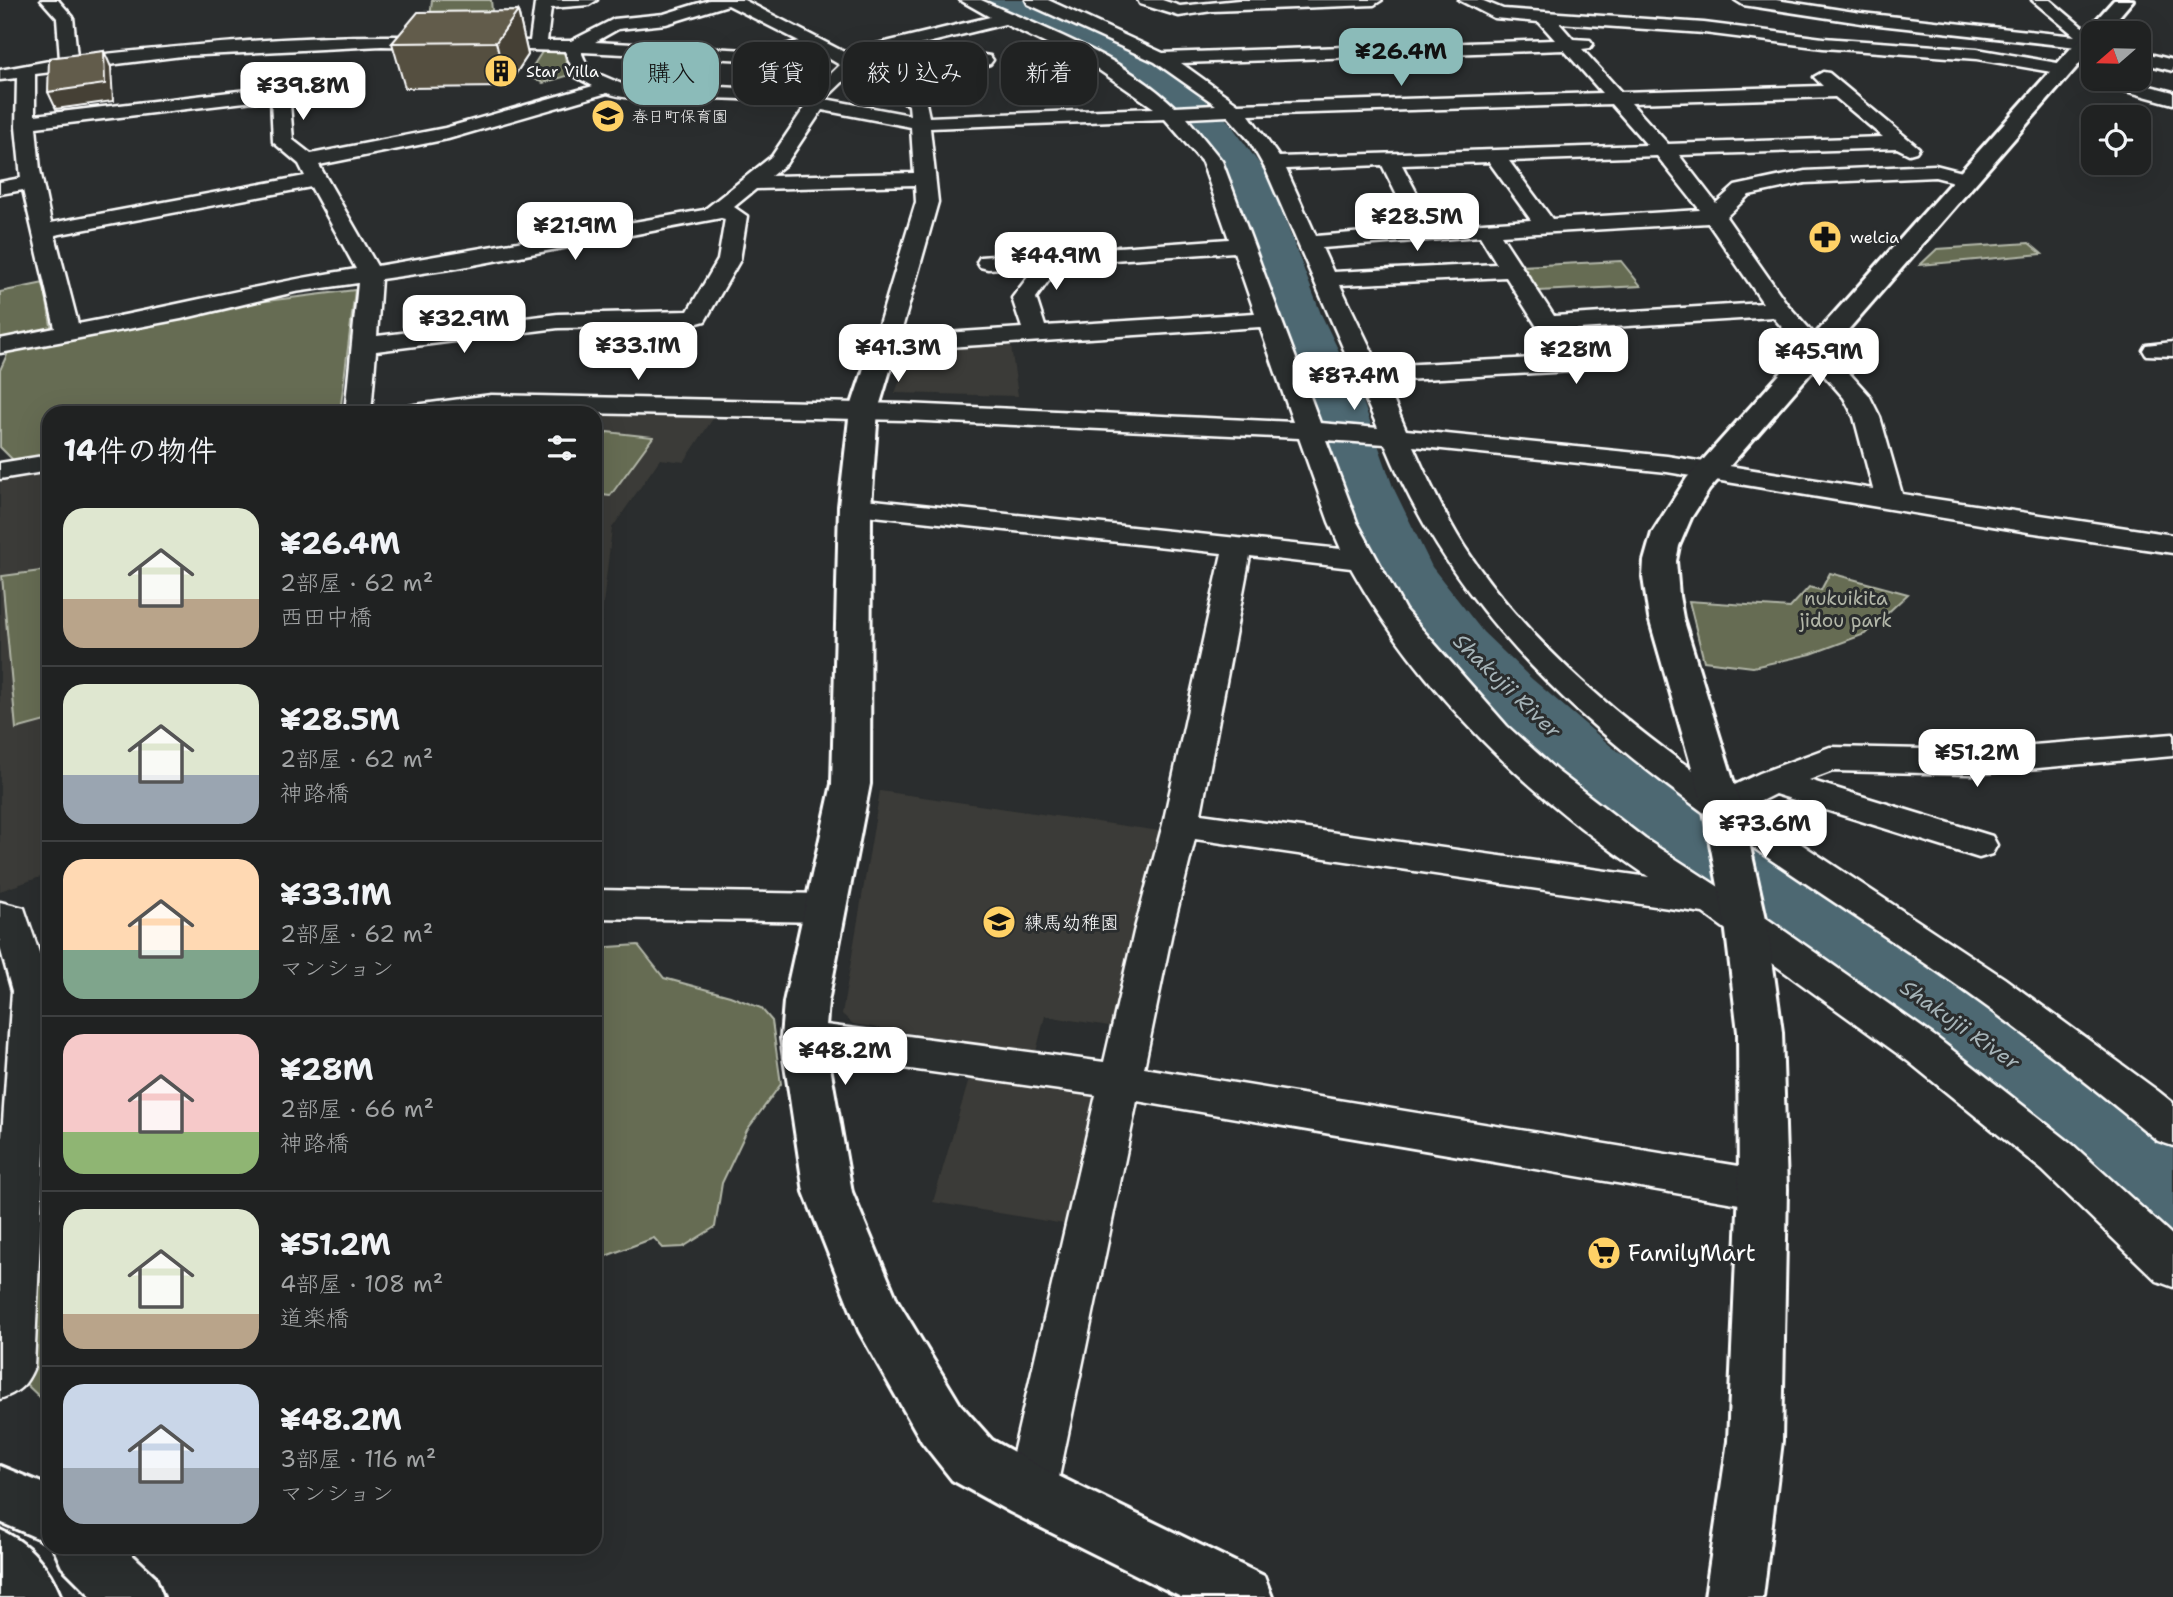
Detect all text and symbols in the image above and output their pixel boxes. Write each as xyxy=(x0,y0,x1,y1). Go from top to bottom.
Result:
north arrow xyxy=(2081,21,2151,91)
map controls xyxy=(2081,21,2151,175)
pin: ¥26.4M xyxy=(1344,28,1458,88)
text: ¥26.4M xyxy=(1355,36,1447,66)
chip: 購入 xyxy=(623,42,719,105)
chip: 賃貸 xyxy=(733,42,829,105)
chip: 絞り込み xyxy=(843,42,987,105)
chip: 新着 xyxy=(1001,42,1097,105)
building icon: Star Villa xyxy=(482,52,520,90)
place label: Star Villa xyxy=(526,61,599,82)
pin: ¥39.8M xyxy=(246,62,360,122)
text: ¥39.8M xyxy=(256,70,350,100)
school or university icon: 春日町保育園 xyxy=(589,97,627,135)
button: locate xyxy=(2081,105,2151,175)
place label: 春日町保育園 xyxy=(632,106,728,127)
pin: ¥28.5M xyxy=(1360,194,1474,253)
text: ¥28.5M xyxy=(1371,201,1463,231)
pin: ¥21.9M xyxy=(518,202,632,262)
text: ¥21.9M xyxy=(533,210,617,240)
pharmacy icon: welcia xyxy=(1806,218,1844,256)
place label: welcia xyxy=(1850,227,1899,248)
pin: ¥44.9M xyxy=(999,232,1113,292)
text: ¥44.9M xyxy=(1011,240,1101,270)
pin: ¥32.9M xyxy=(407,296,521,355)
text: ¥32.9M xyxy=(419,303,509,333)
pin: ¥33.1M xyxy=(581,322,695,382)
pin: ¥41.3M xyxy=(841,324,955,384)
pin: ¥28M xyxy=(1535,326,1617,386)
pin: ¥45.9M xyxy=(1762,328,1876,388)
text: ¥33.1M xyxy=(595,330,681,360)
text: ¥41.3M xyxy=(855,332,941,362)
text: ¥28M xyxy=(1540,334,1612,364)
text: ¥45.9M xyxy=(1775,336,1863,366)
pin: ¥87.4M xyxy=(1297,352,1411,412)
text: ¥87.4M xyxy=(1309,360,1399,390)
icon: filters xyxy=(543,429,581,467)
text: 14件の物件 xyxy=(63,430,217,471)
text: ¥26.4M xyxy=(280,523,400,564)
icon: home xyxy=(119,536,203,620)
text: 2部屋 · 62 m² xyxy=(280,568,433,598)
park label: nukuikita jidou park xyxy=(1799,586,1892,633)
text: 西田中橋 xyxy=(280,602,372,632)
water label: Shakujii River xyxy=(1447,627,1568,745)
text: ¥28.5M xyxy=(280,699,400,740)
icon: home xyxy=(119,712,203,796)
pin: ¥51.2M xyxy=(1920,730,2034,789)
text: ¥51.2M xyxy=(1935,737,2019,767)
text: 2部屋 · 62 m² xyxy=(280,744,433,774)
text: 神路橋 xyxy=(280,778,349,808)
pin: ¥73.6M xyxy=(1708,800,1822,860)
text: ¥73.6M xyxy=(1719,808,1811,838)
text: ¥33.1M xyxy=(280,874,392,915)
icon: home xyxy=(119,887,203,971)
school or university icon: 練馬幼稚園 xyxy=(980,903,1018,941)
place label: 練馬幼稚園 xyxy=(1024,910,1119,935)
text: 2部屋 · 62 m² xyxy=(280,919,433,949)
text: マンション xyxy=(280,953,394,983)
water label: Shakujii River xyxy=(1895,974,2026,1077)
pin: ¥48.2M xyxy=(788,1028,902,1087)
text: ¥48.2M xyxy=(798,1035,892,1065)
text: ¥28M xyxy=(280,1049,374,1090)
icon: home xyxy=(119,1062,203,1146)
text: 2部屋 · 66 m² xyxy=(280,1094,434,1124)
text: 神路橋 xyxy=(280,1128,349,1158)
text: ¥51.2M xyxy=(280,1224,391,1265)
supermarket icon: FamilyMart xyxy=(1585,1234,1623,1272)
icon: home xyxy=(119,1237,203,1321)
place label: FamilyMart xyxy=(1628,1238,1756,1268)
text: 4部屋 · 108 m² xyxy=(280,1269,443,1299)
text: 道楽橋 xyxy=(280,1303,349,1333)
text: ¥48.2M xyxy=(280,1399,402,1440)
icon: home xyxy=(119,1412,203,1496)
text: 3部屋 · 116 m² xyxy=(280,1444,436,1474)
text: マンション xyxy=(280,1478,394,1508)

